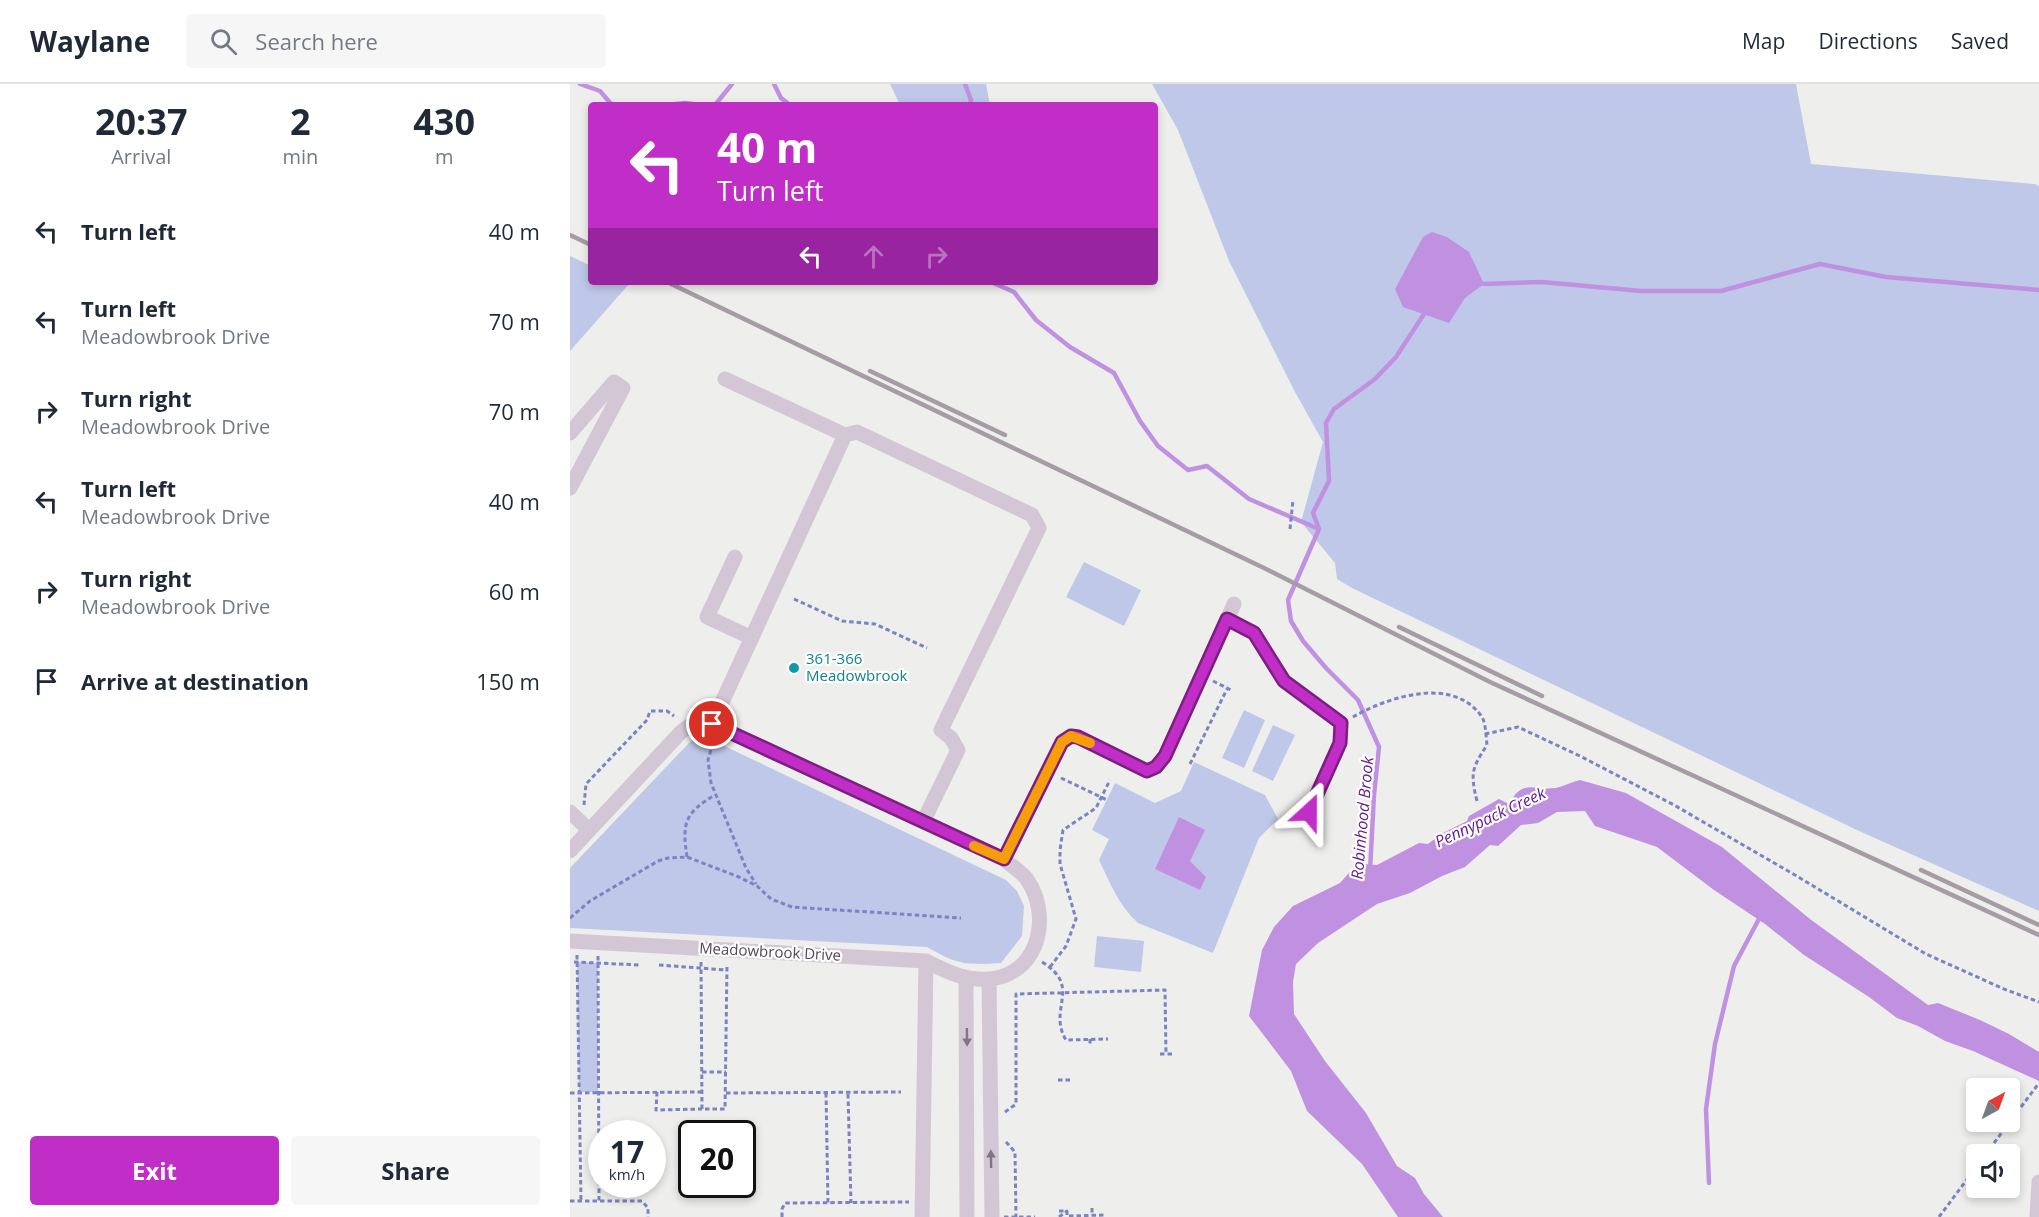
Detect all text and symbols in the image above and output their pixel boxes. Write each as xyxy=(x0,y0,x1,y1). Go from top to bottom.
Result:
search box xyxy=(186,14,606,68)
text: Waylane xyxy=(30,22,150,60)
icon: search xyxy=(207,25,240,58)
text: Search here xyxy=(255,26,378,56)
text: Map xyxy=(1742,27,1785,55)
text: Directions xyxy=(1818,27,1918,55)
text: Saved xyxy=(1951,27,2009,55)
text: 20:37 xyxy=(95,97,188,146)
text: 2 xyxy=(290,97,311,146)
text: 430 xyxy=(413,97,475,146)
text: 40 m xyxy=(717,118,817,175)
icon: left xyxy=(618,126,696,204)
text: Arrival xyxy=(111,143,171,170)
text: min xyxy=(282,143,318,170)
text: m xyxy=(435,143,453,170)
text: Turn left xyxy=(717,172,824,209)
icon: left xyxy=(30,215,63,248)
text: Turn left xyxy=(81,216,176,246)
text: 40 m xyxy=(489,216,540,246)
icon: left xyxy=(794,240,827,273)
icon: ahead xyxy=(857,240,890,273)
icon: right xyxy=(920,240,953,273)
text: Turn left xyxy=(81,293,176,323)
icon: left xyxy=(30,305,63,338)
text: 70 m xyxy=(489,306,540,336)
text: Meadowbrook Drive xyxy=(81,323,270,350)
text: Turn right xyxy=(81,383,192,413)
icon: right xyxy=(30,395,63,428)
text: 70 m xyxy=(489,396,540,426)
text: Meadowbrook Drive xyxy=(81,413,270,440)
text: Turn left xyxy=(81,473,176,503)
icon: left xyxy=(30,485,63,518)
text: 40 m xyxy=(489,486,540,516)
text: Meadowbrook Drive xyxy=(81,503,270,530)
text: Turn right xyxy=(81,563,192,593)
icon: right xyxy=(30,575,63,608)
text: 60 m xyxy=(489,576,540,606)
text: Meadowbrook Drive xyxy=(81,593,270,620)
place label: 361-366 Meadowbrook xyxy=(806,648,907,685)
marker: 361-366 Meadowbrook xyxy=(787,661,801,675)
icon: arrive xyxy=(30,665,63,698)
text: Arrive at destination xyxy=(81,666,309,696)
text: 150 m xyxy=(476,666,540,696)
pin xyxy=(686,698,737,749)
icon: arrive xyxy=(695,707,728,740)
water label: Robinhood Brook xyxy=(1346,755,1378,880)
position arrow xyxy=(1277,780,1341,844)
water label: Pennypack Creek xyxy=(1431,781,1550,852)
street label: Meadowbrook Drive xyxy=(699,937,841,965)
one-way arrow xyxy=(962,1027,972,1046)
north arrow xyxy=(1966,1078,2020,1132)
map controls xyxy=(1966,1078,2020,1198)
speed limit sign: 20 xyxy=(678,1120,756,1198)
text: 17 xyxy=(610,1131,644,1172)
button: Exit xyxy=(30,1136,279,1205)
button: Share xyxy=(291,1136,540,1205)
button: sound xyxy=(1966,1144,2020,1198)
one-way arrow xyxy=(986,1149,996,1168)
text: km/h xyxy=(609,1164,645,1184)

